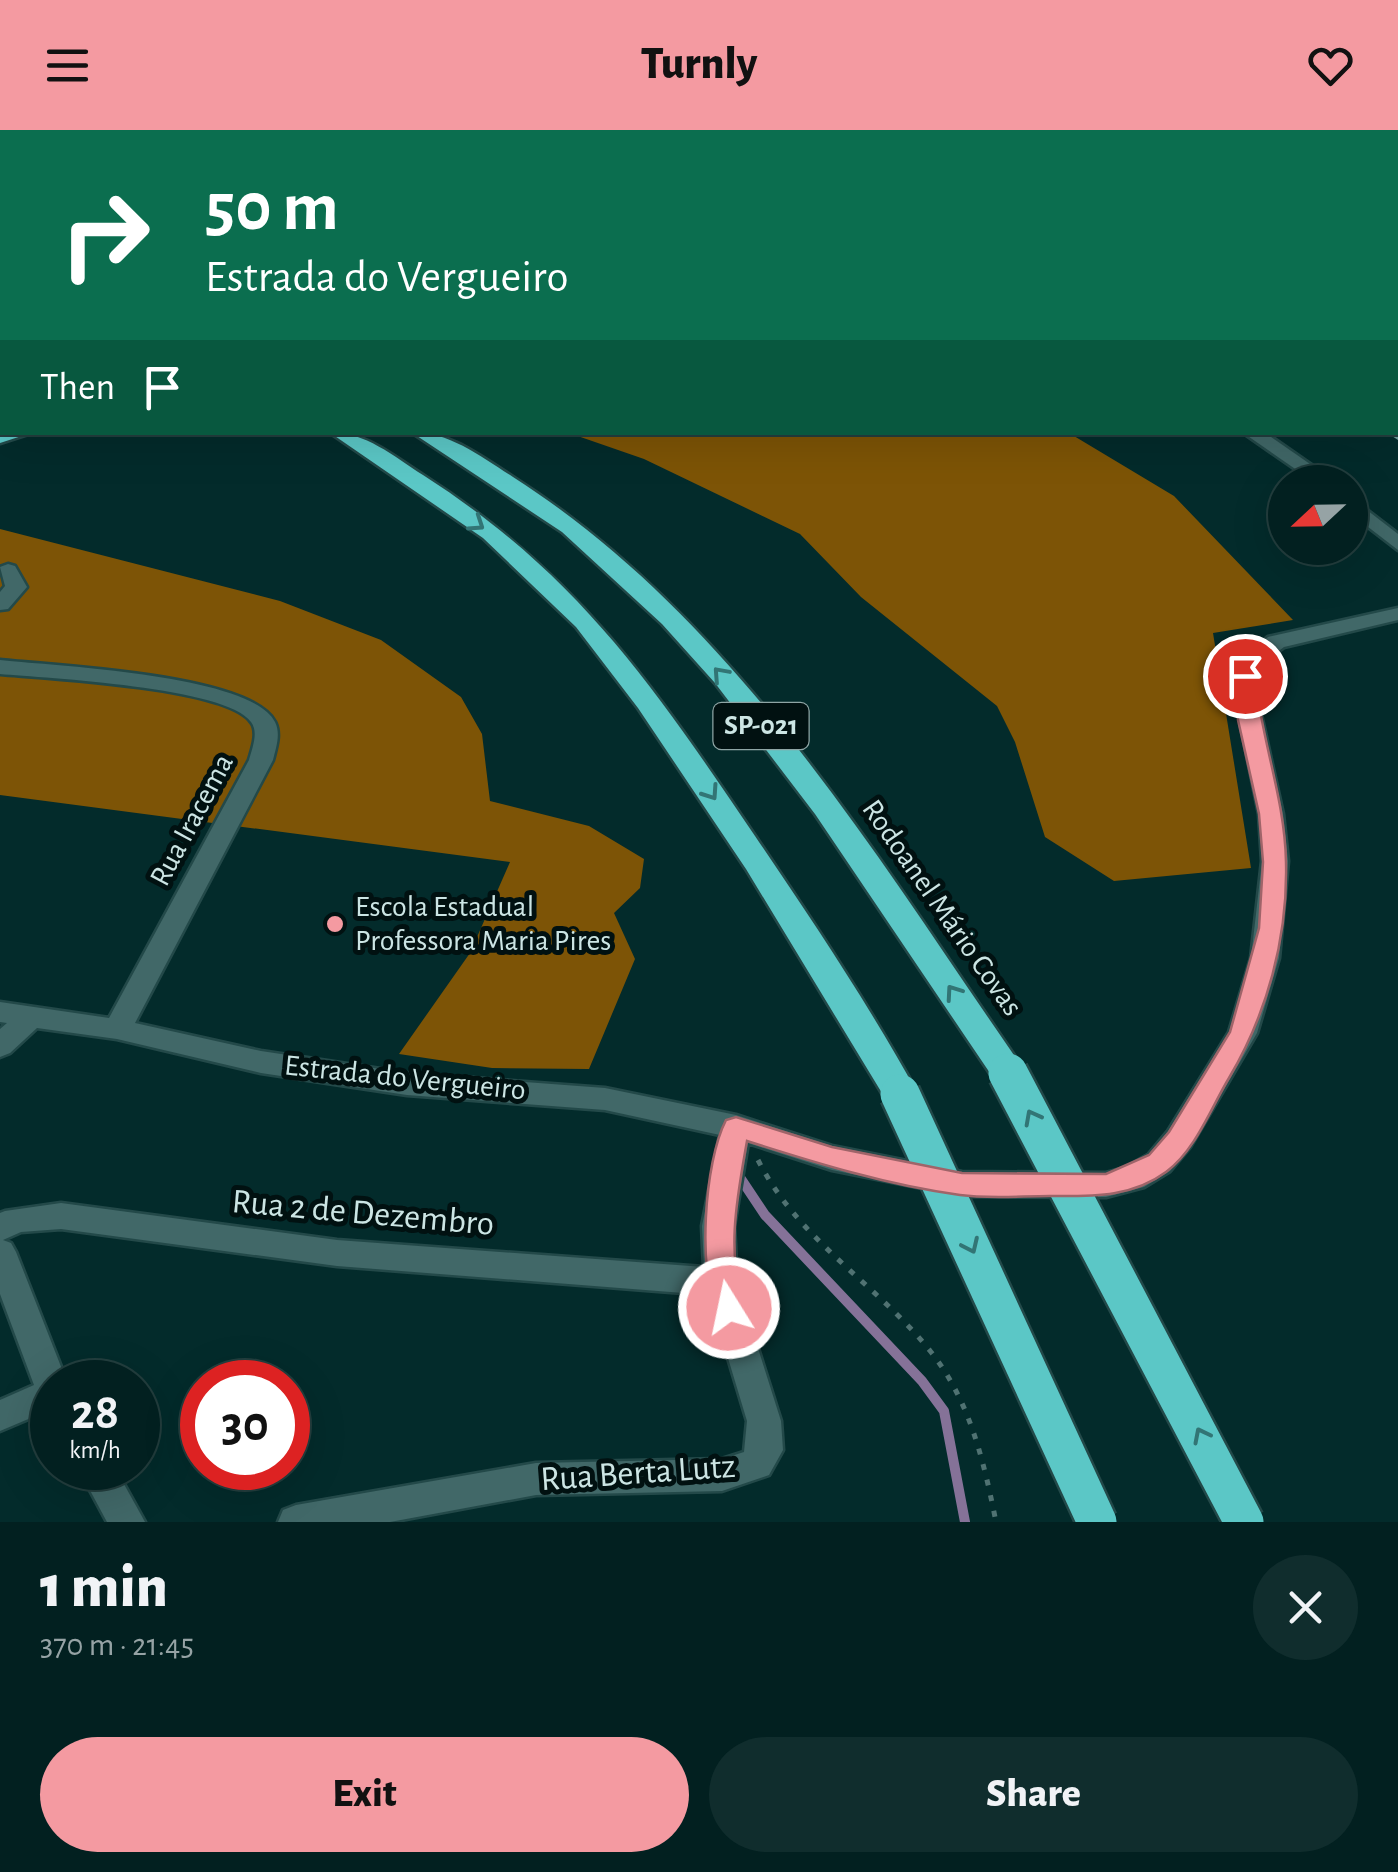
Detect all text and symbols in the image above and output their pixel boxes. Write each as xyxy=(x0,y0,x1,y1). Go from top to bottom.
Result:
icon: menu xyxy=(40,38,95,93)
icon: heart xyxy=(1303,38,1358,93)
text: Turnly xyxy=(641,42,757,87)
icon: right xyxy=(40,170,170,300)
text: 50 m xyxy=(205,173,339,243)
text: Estrada do Vergueiro xyxy=(205,255,569,300)
icon: arrive xyxy=(135,360,190,415)
text: Then xyxy=(40,369,115,407)
north arrow xyxy=(1268,465,1368,565)
map controls xyxy=(1268,465,1368,565)
one-way arrow xyxy=(465,512,484,530)
pin xyxy=(1203,634,1288,719)
icon: arrive xyxy=(1218,649,1273,704)
one-way arrow xyxy=(713,667,731,686)
road number: SP-021 xyxy=(714,703,808,749)
street label: Rua Iracema xyxy=(145,749,239,891)
one-way arrow xyxy=(699,782,717,801)
street label: Rodoanel Mário Covas xyxy=(856,795,1028,1021)
place label: Escola Estadual Professora Maria Pires xyxy=(355,892,611,956)
marker: Escola Estadual Professora Maria Pires xyxy=(324,913,346,935)
one-way arrow xyxy=(947,985,965,1004)
street label: Estrada do Vergueiro xyxy=(283,1050,527,1106)
one-way arrow xyxy=(1025,1109,1044,1127)
street label: Rua 2 de Dezembro xyxy=(230,1184,496,1242)
one-way arrow xyxy=(958,1236,978,1254)
position arrow xyxy=(677,1256,781,1360)
speed limit sign: 30 xyxy=(180,1360,310,1490)
text: 28 xyxy=(71,1388,119,1438)
one-way arrow xyxy=(1193,1427,1213,1445)
text: km/h xyxy=(69,1438,121,1463)
street label: Rua Berta Lutz xyxy=(539,1449,737,1497)
button: close xyxy=(1253,1555,1358,1660)
text: 1 min xyxy=(40,1558,168,1618)
text: 370 m · 21:45 xyxy=(40,1629,194,1661)
button: Exit xyxy=(40,1737,689,1852)
button: Share xyxy=(709,1737,1358,1852)

